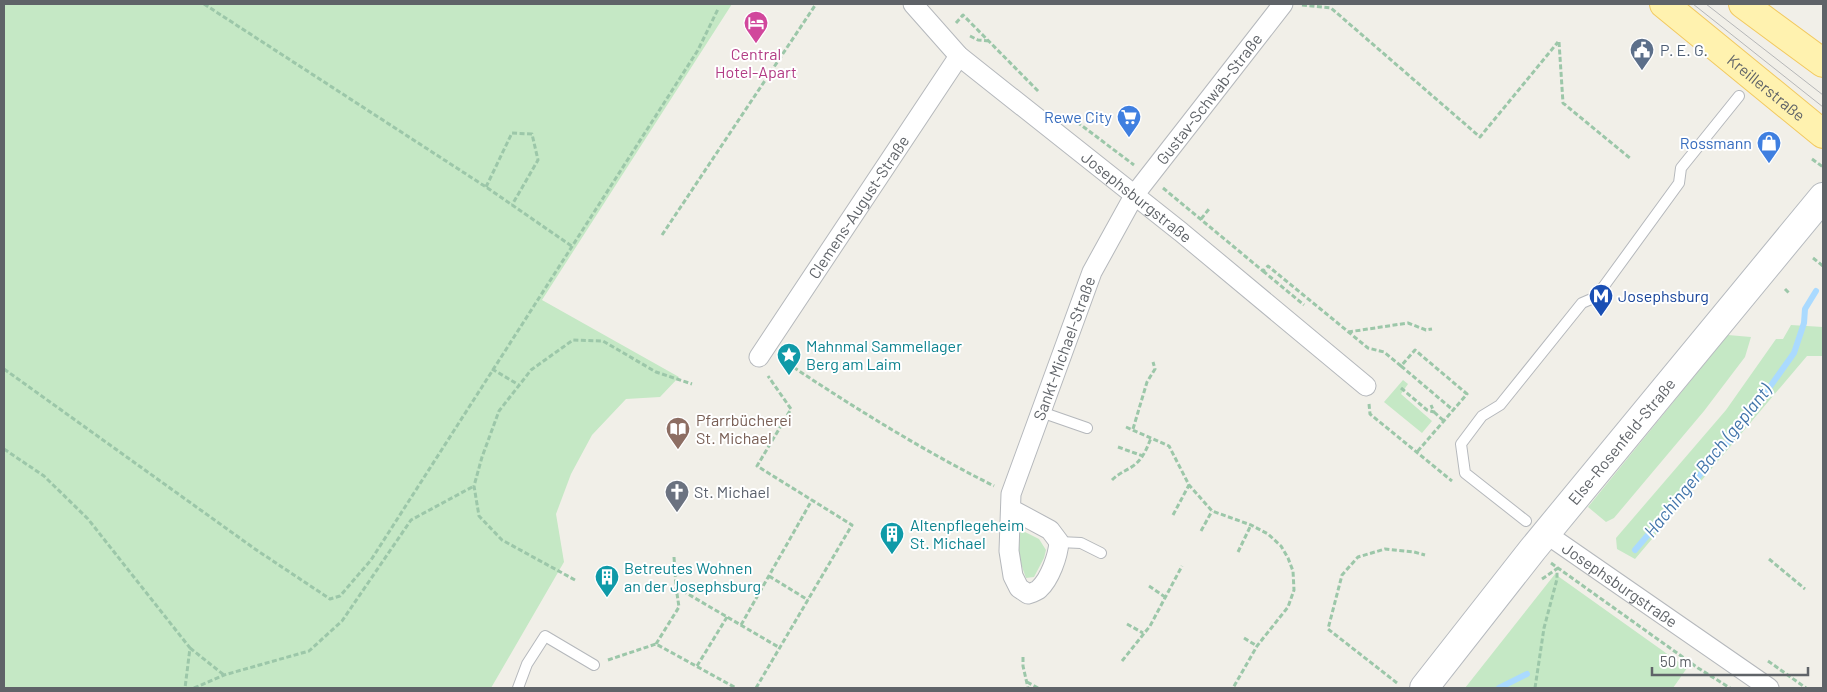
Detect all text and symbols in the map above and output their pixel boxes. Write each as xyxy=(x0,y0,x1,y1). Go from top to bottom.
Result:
hotel icon: Central Hotel-Apart xyxy=(743,10,769,44)
street label: Gustav-Schwab-Straße xyxy=(1152,29,1266,168)
public building icon: P. E. G. xyxy=(1629,37,1655,71)
place label: P. E. G. xyxy=(1660,40,1708,59)
place label: Central Hotel-Apart xyxy=(715,44,797,81)
street label: Kreillerstraße xyxy=(1724,50,1809,125)
supermarket icon: Rewe City xyxy=(1116,104,1142,138)
place label: Rewe City xyxy=(1044,107,1113,126)
shop icon: Rossmann xyxy=(1756,130,1782,164)
street label: Clemens-August-Straße xyxy=(804,132,913,282)
place label: Rossmann xyxy=(1680,133,1752,152)
street label: Josephsburgstraße xyxy=(1078,147,1196,246)
street label: Sankt-Michael-Straße xyxy=(1029,274,1099,423)
metro station icon: Josephsburg xyxy=(1588,283,1614,317)
place label: Josephsburg xyxy=(1618,286,1709,305)
place label: Mahnmal Sammellager Berg am Laim xyxy=(806,336,962,373)
place icon: Mahnmal Sammellager Berg am Laim xyxy=(776,342,802,376)
street label: Else-Rosenfeld-Straße xyxy=(1564,374,1679,508)
water label: Hachinger Bach (geplant) xyxy=(1639,378,1777,541)
place label: Pfarrbücherei St. Michael xyxy=(696,410,792,447)
library icon: Pfarrbücherei St. Michael xyxy=(665,416,691,450)
church icon: St. Michael xyxy=(664,479,690,513)
place label: St. Michael xyxy=(694,482,770,501)
place label: Altenpflegeheim St. Michael xyxy=(910,515,1024,552)
building icon: Altenpflegeheim St. Michael xyxy=(879,521,905,555)
street label: Josephsburgstraße xyxy=(1559,538,1681,631)
place label: Betreutes Wohnen an der Josephsburg xyxy=(624,558,761,595)
building icon: Betreutes Wohnen an der Josephsburg xyxy=(594,564,620,598)
scale bar xyxy=(1652,644,1808,676)
text: 50 m xyxy=(1660,652,1692,670)

